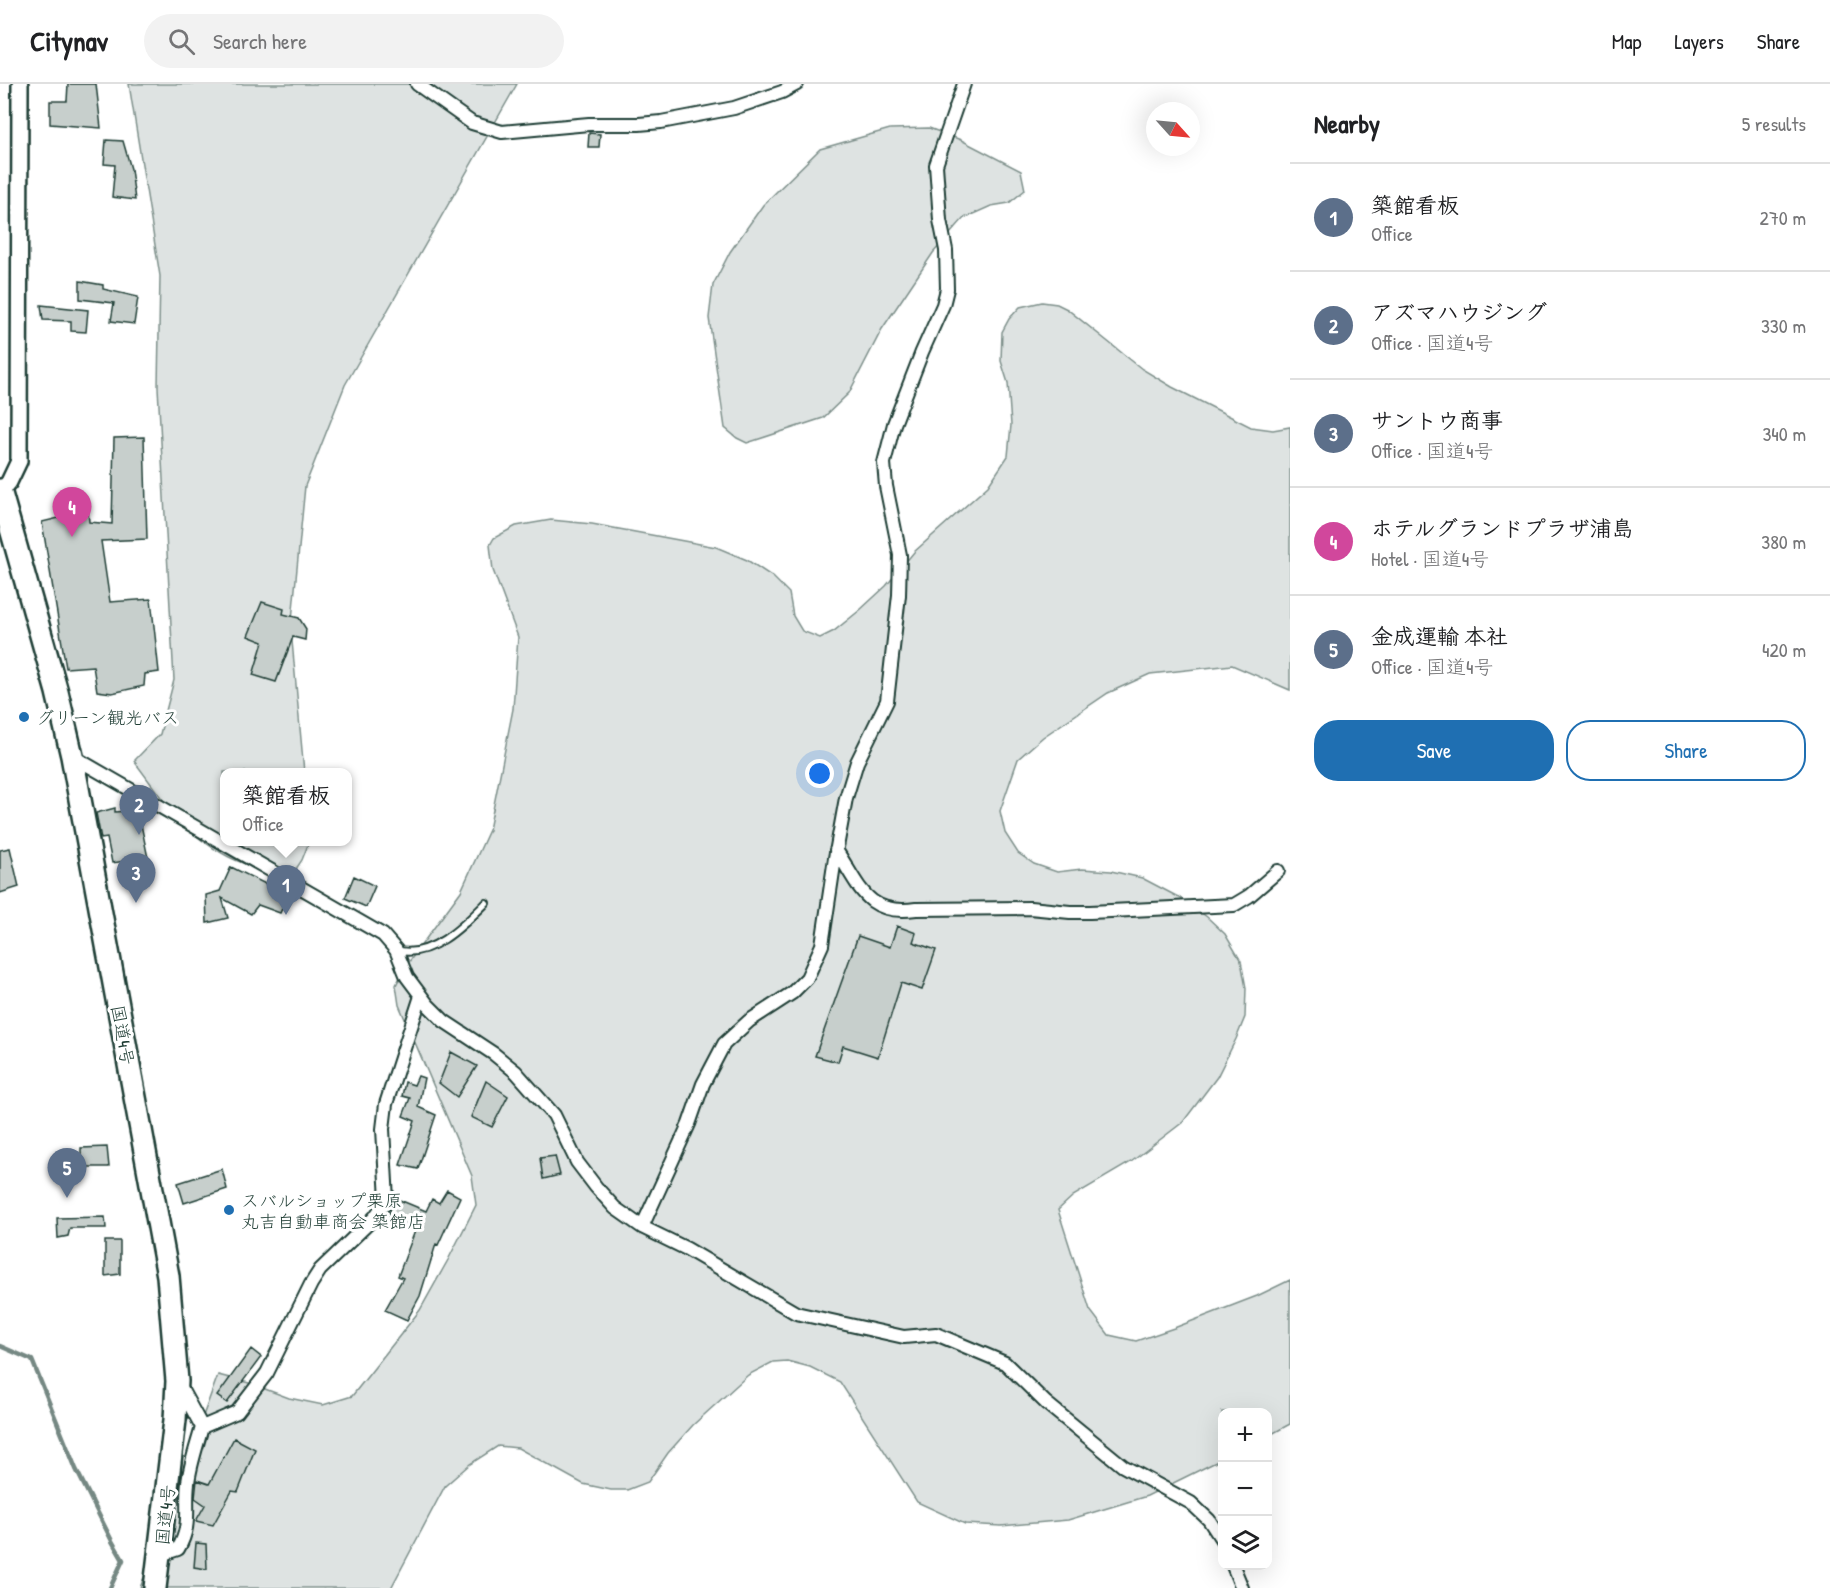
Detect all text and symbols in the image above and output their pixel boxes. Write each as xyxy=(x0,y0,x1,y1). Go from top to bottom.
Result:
search box xyxy=(144,14,564,68)
text: Citynav xyxy=(30,22,108,60)
icon: search xyxy=(165,25,198,58)
text: Search here xyxy=(213,26,307,56)
text: Map xyxy=(1612,27,1641,56)
text: Layers xyxy=(1674,27,1724,56)
text: Share xyxy=(1757,27,1800,56)
north arrow xyxy=(1146,102,1200,156)
text: Nearby xyxy=(1314,106,1380,141)
text: 5 results xyxy=(1742,110,1806,137)
text: 築館看板 xyxy=(1371,190,1459,220)
text: 1 xyxy=(1330,204,1337,231)
text: 270 m xyxy=(1760,204,1806,231)
text: Office xyxy=(1371,220,1413,247)
text: アズマハウジング xyxy=(1371,297,1547,327)
text: 2 xyxy=(1329,312,1338,339)
text: 330 m xyxy=(1761,312,1806,339)
text: Office · 国道4号 xyxy=(1371,329,1494,356)
text: サントウ商事 xyxy=(1371,405,1503,435)
text: 3 xyxy=(1329,420,1338,447)
text: 340 m xyxy=(1762,420,1806,447)
text: Office · 国道4号 xyxy=(1371,437,1494,464)
pin: 4 xyxy=(52,488,92,537)
text: ホテルグランドプラザ浦島 xyxy=(1371,513,1634,543)
text: 4 xyxy=(1330,528,1337,555)
text: 380 m xyxy=(1761,528,1806,555)
text: Hotel · 国道4号 xyxy=(1371,545,1489,572)
text: 金成運輸 本社 xyxy=(1371,621,1508,651)
text: 5 xyxy=(1329,636,1338,663)
text: 420 m xyxy=(1762,636,1806,663)
text: Office · 国道4号 xyxy=(1371,653,1494,680)
place label: グリーン観光バス xyxy=(36,705,179,730)
marker: グリーン観光バス xyxy=(17,710,31,724)
button: Save xyxy=(1314,720,1554,781)
button: Share xyxy=(1566,720,1806,781)
your location xyxy=(805,759,834,788)
popup xyxy=(220,768,352,846)
text: 築館看板 xyxy=(242,780,330,810)
pin: 2 xyxy=(120,786,158,835)
text: Office xyxy=(242,810,284,837)
pin: 3 xyxy=(116,854,156,903)
pin: 1 xyxy=(266,866,306,915)
street label: 国道4号 xyxy=(105,1003,141,1067)
pin: 5 xyxy=(48,1148,86,1198)
place label: スバルショップ栗原 丸吉自動車商会 築館店 xyxy=(241,1188,425,1234)
marker: スバルショップ栗原 丸吉自動車商会 築館店 xyxy=(222,1203,236,1217)
map controls xyxy=(1218,1408,1272,1570)
button: + xyxy=(1218,1408,1272,1462)
button: − xyxy=(1218,1462,1272,1516)
street label: 国道4号 xyxy=(149,1483,181,1547)
button: layers xyxy=(1218,1516,1272,1570)

